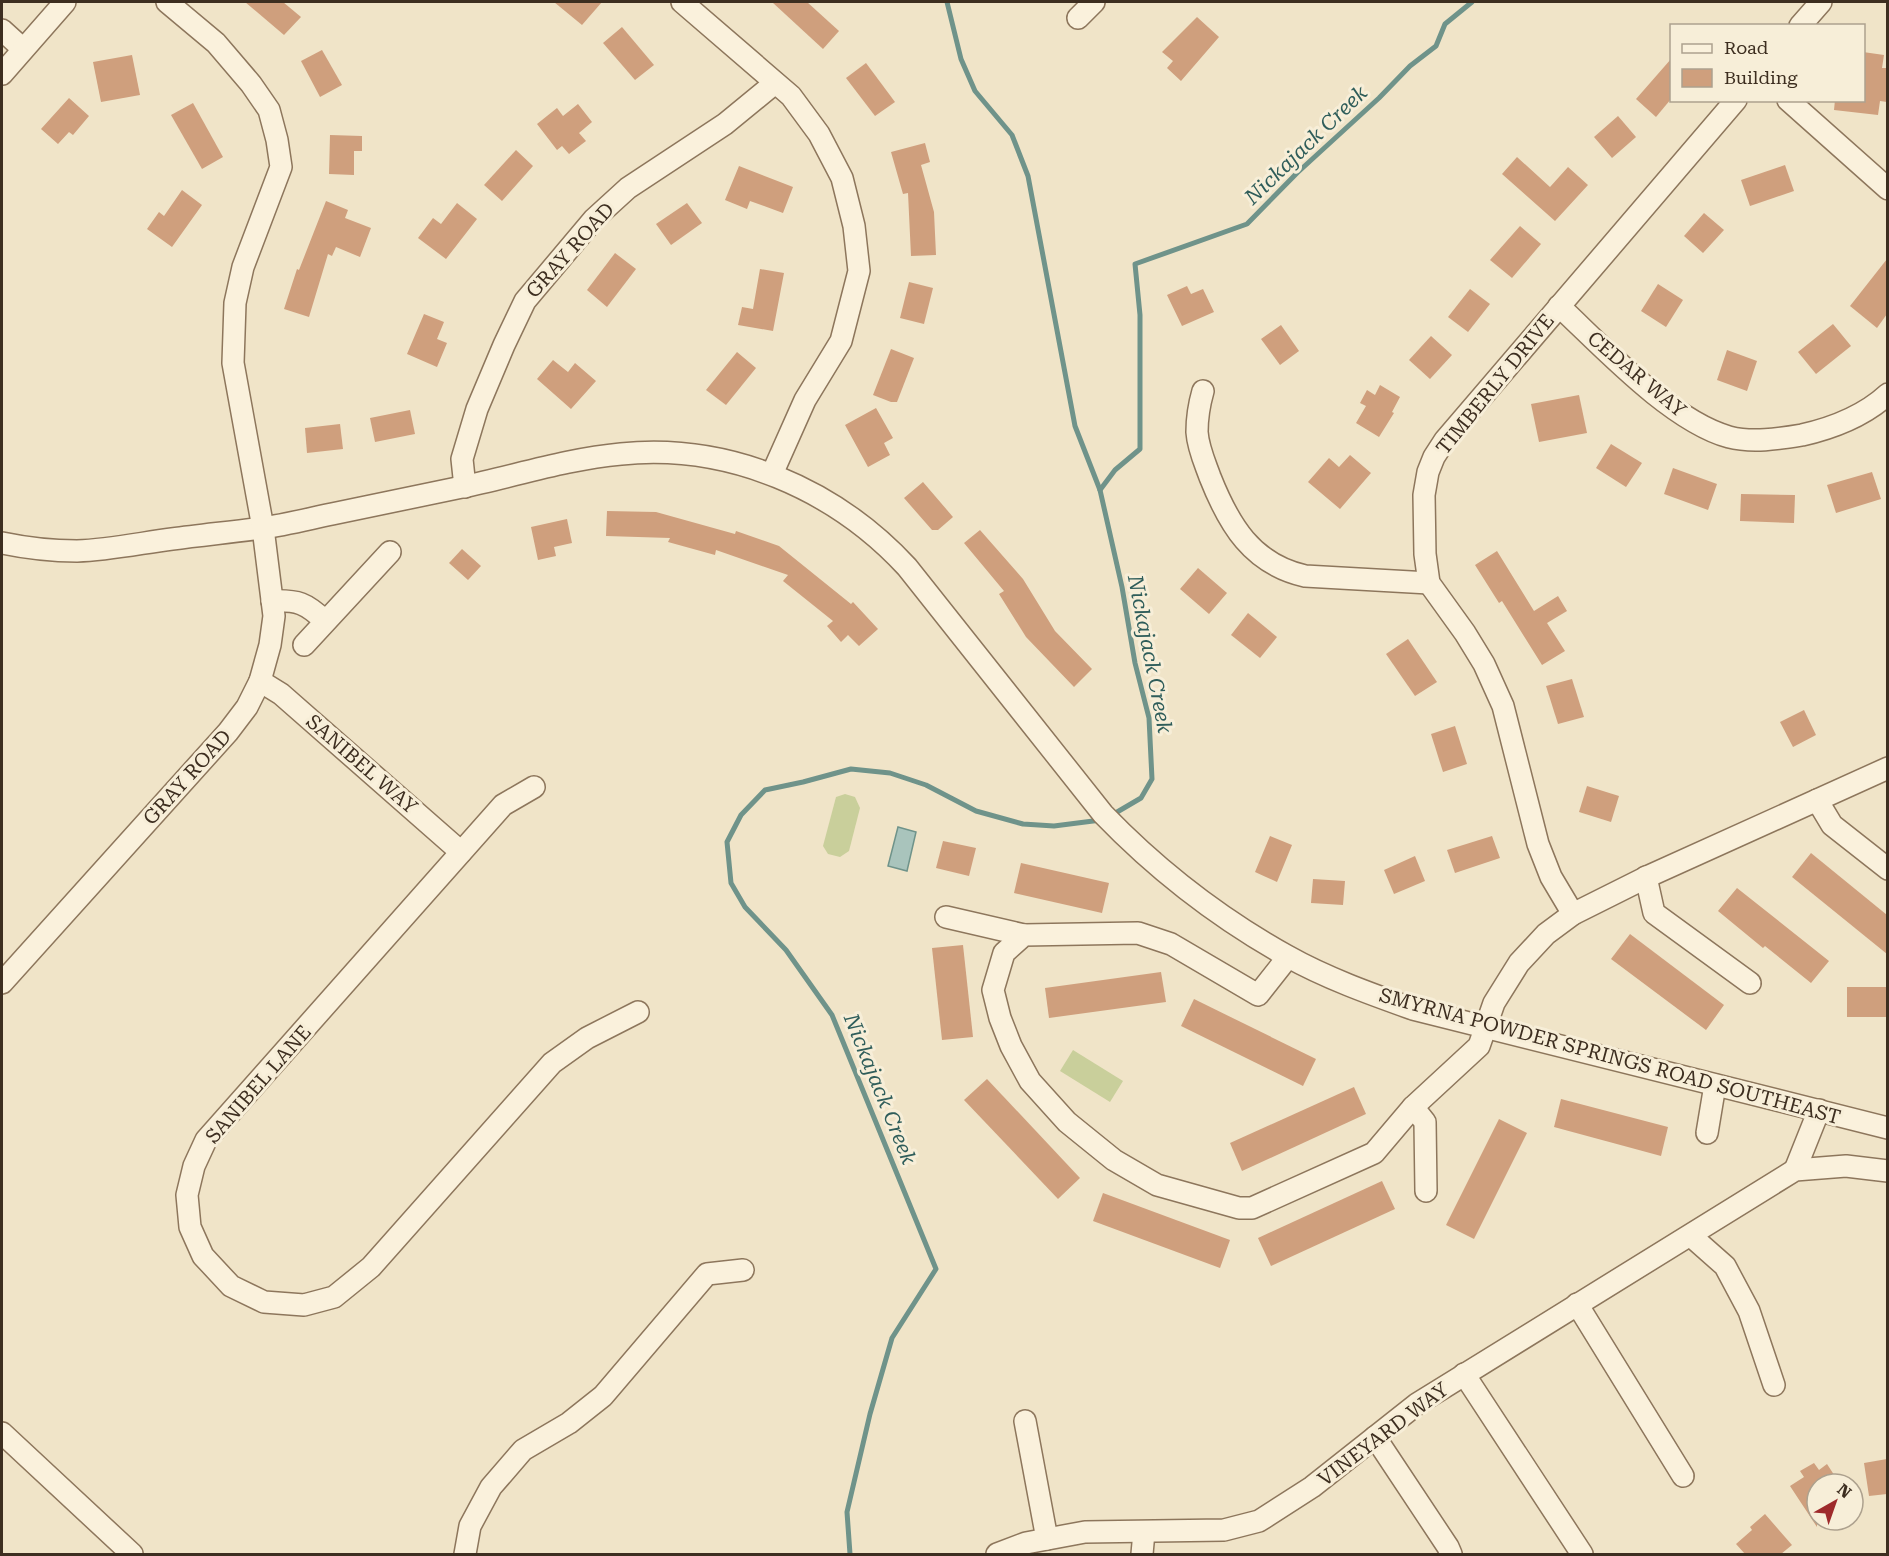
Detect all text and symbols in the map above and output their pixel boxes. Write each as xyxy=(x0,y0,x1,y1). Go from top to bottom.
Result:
legend xyxy=(1670,24,1865,102)
text: Road xyxy=(1724,37,1769,58)
text: Building xyxy=(1724,67,1798,88)
water label: Nickajack Creek xyxy=(1239,80,1373,210)
street label: GRAY ROAD xyxy=(521,197,619,303)
street label: TIMBERLY DRIVE xyxy=(1431,309,1559,459)
street label: CEDAR WAY xyxy=(1583,326,1691,422)
water label: Nickajack Creek xyxy=(1123,572,1177,736)
street label: SANIBEL WAY xyxy=(301,709,423,819)
street label: GRAY ROAD xyxy=(138,724,236,830)
street label: SMYRNA POWDER SPRINGS ROAD SOUTHEAST xyxy=(1377,983,1843,1129)
water label: Nickajack Creek xyxy=(838,1009,921,1169)
street label: SANIBEL LANE xyxy=(200,1020,316,1148)
street label: VINEYARD WAY xyxy=(1313,1377,1453,1491)
north arrow xyxy=(1805,1472,1865,1532)
text: N xyxy=(1833,1480,1855,1502)

